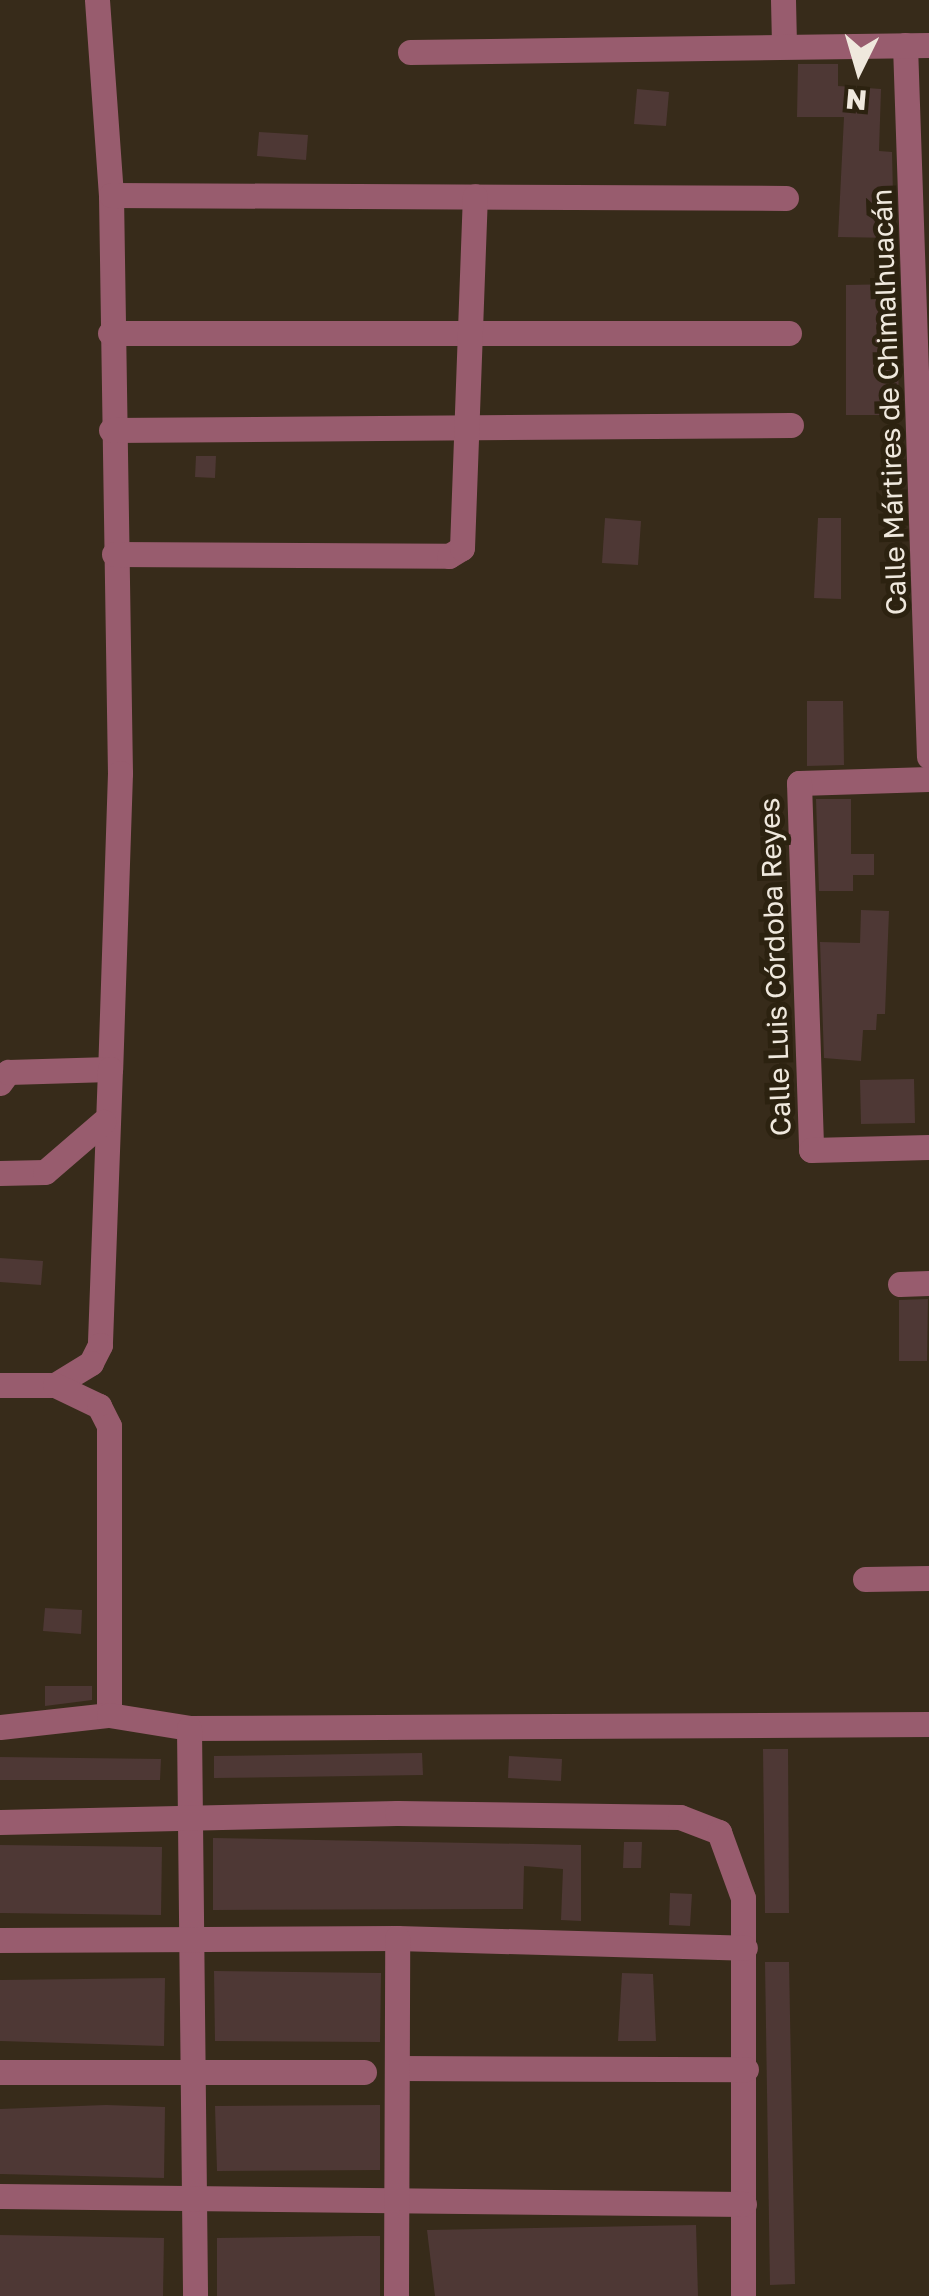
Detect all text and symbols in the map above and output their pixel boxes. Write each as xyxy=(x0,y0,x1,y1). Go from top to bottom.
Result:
north arrow xyxy=(809,20,909,120)
text: N xyxy=(844,83,868,118)
street label: Calle Mártires de Chimalhuacán xyxy=(865,188,913,616)
street label: Calle Luis Córdoba Reyes xyxy=(752,797,798,1137)

